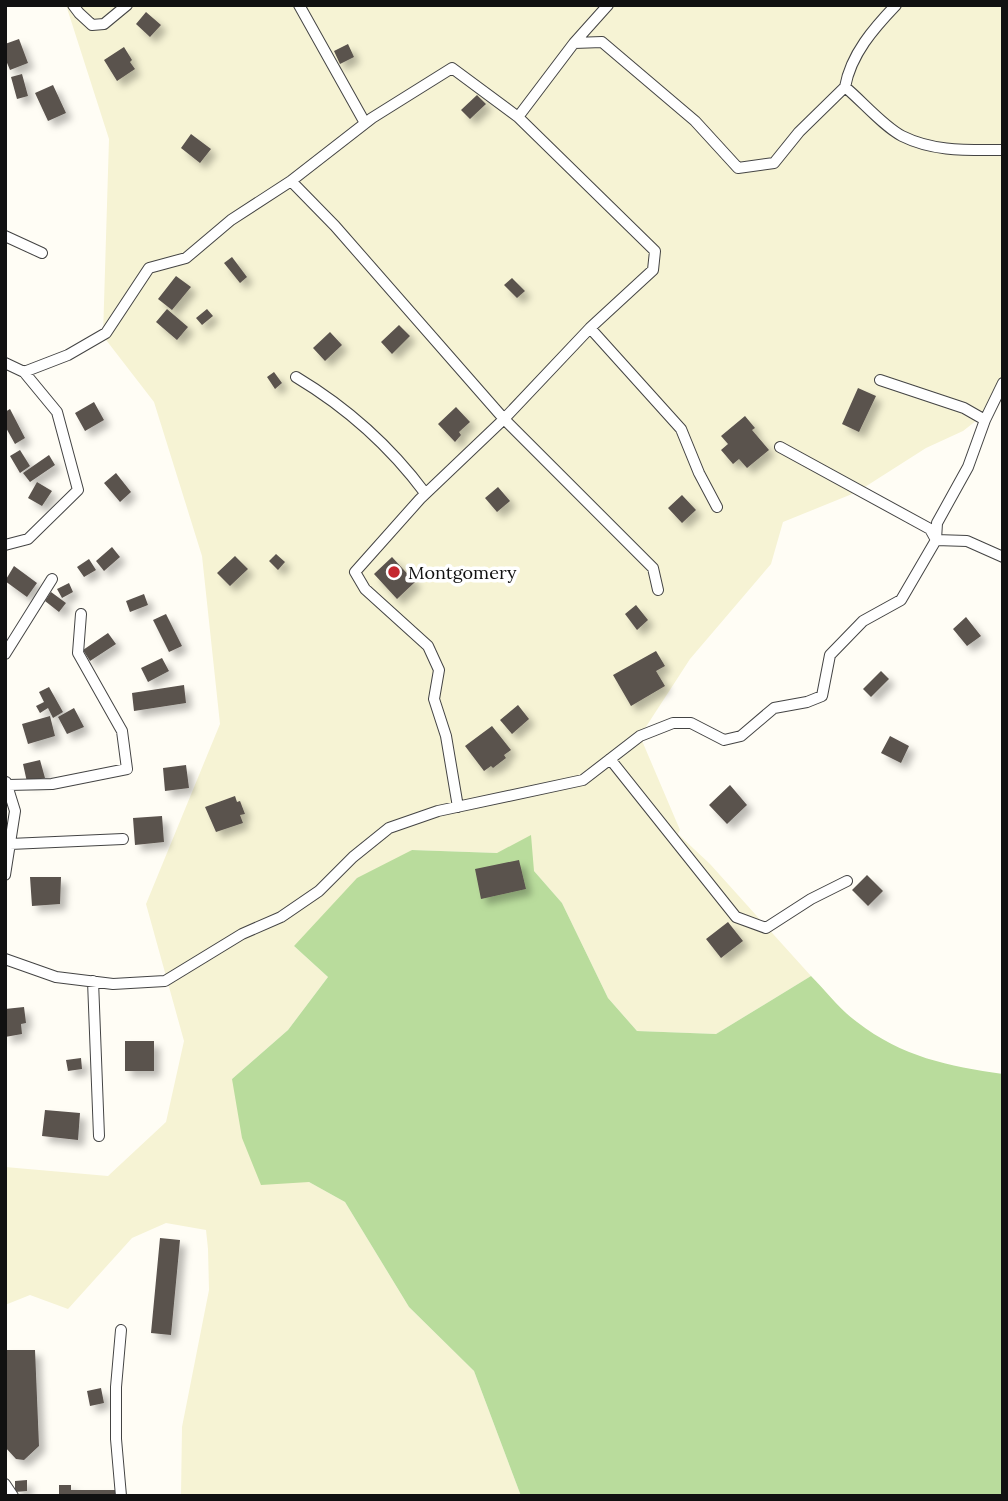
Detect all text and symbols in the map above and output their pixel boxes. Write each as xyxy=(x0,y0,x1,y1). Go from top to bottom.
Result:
place label: Montgomery xyxy=(408,561,517,584)
marker: Montgomery xyxy=(386,564,402,580)

